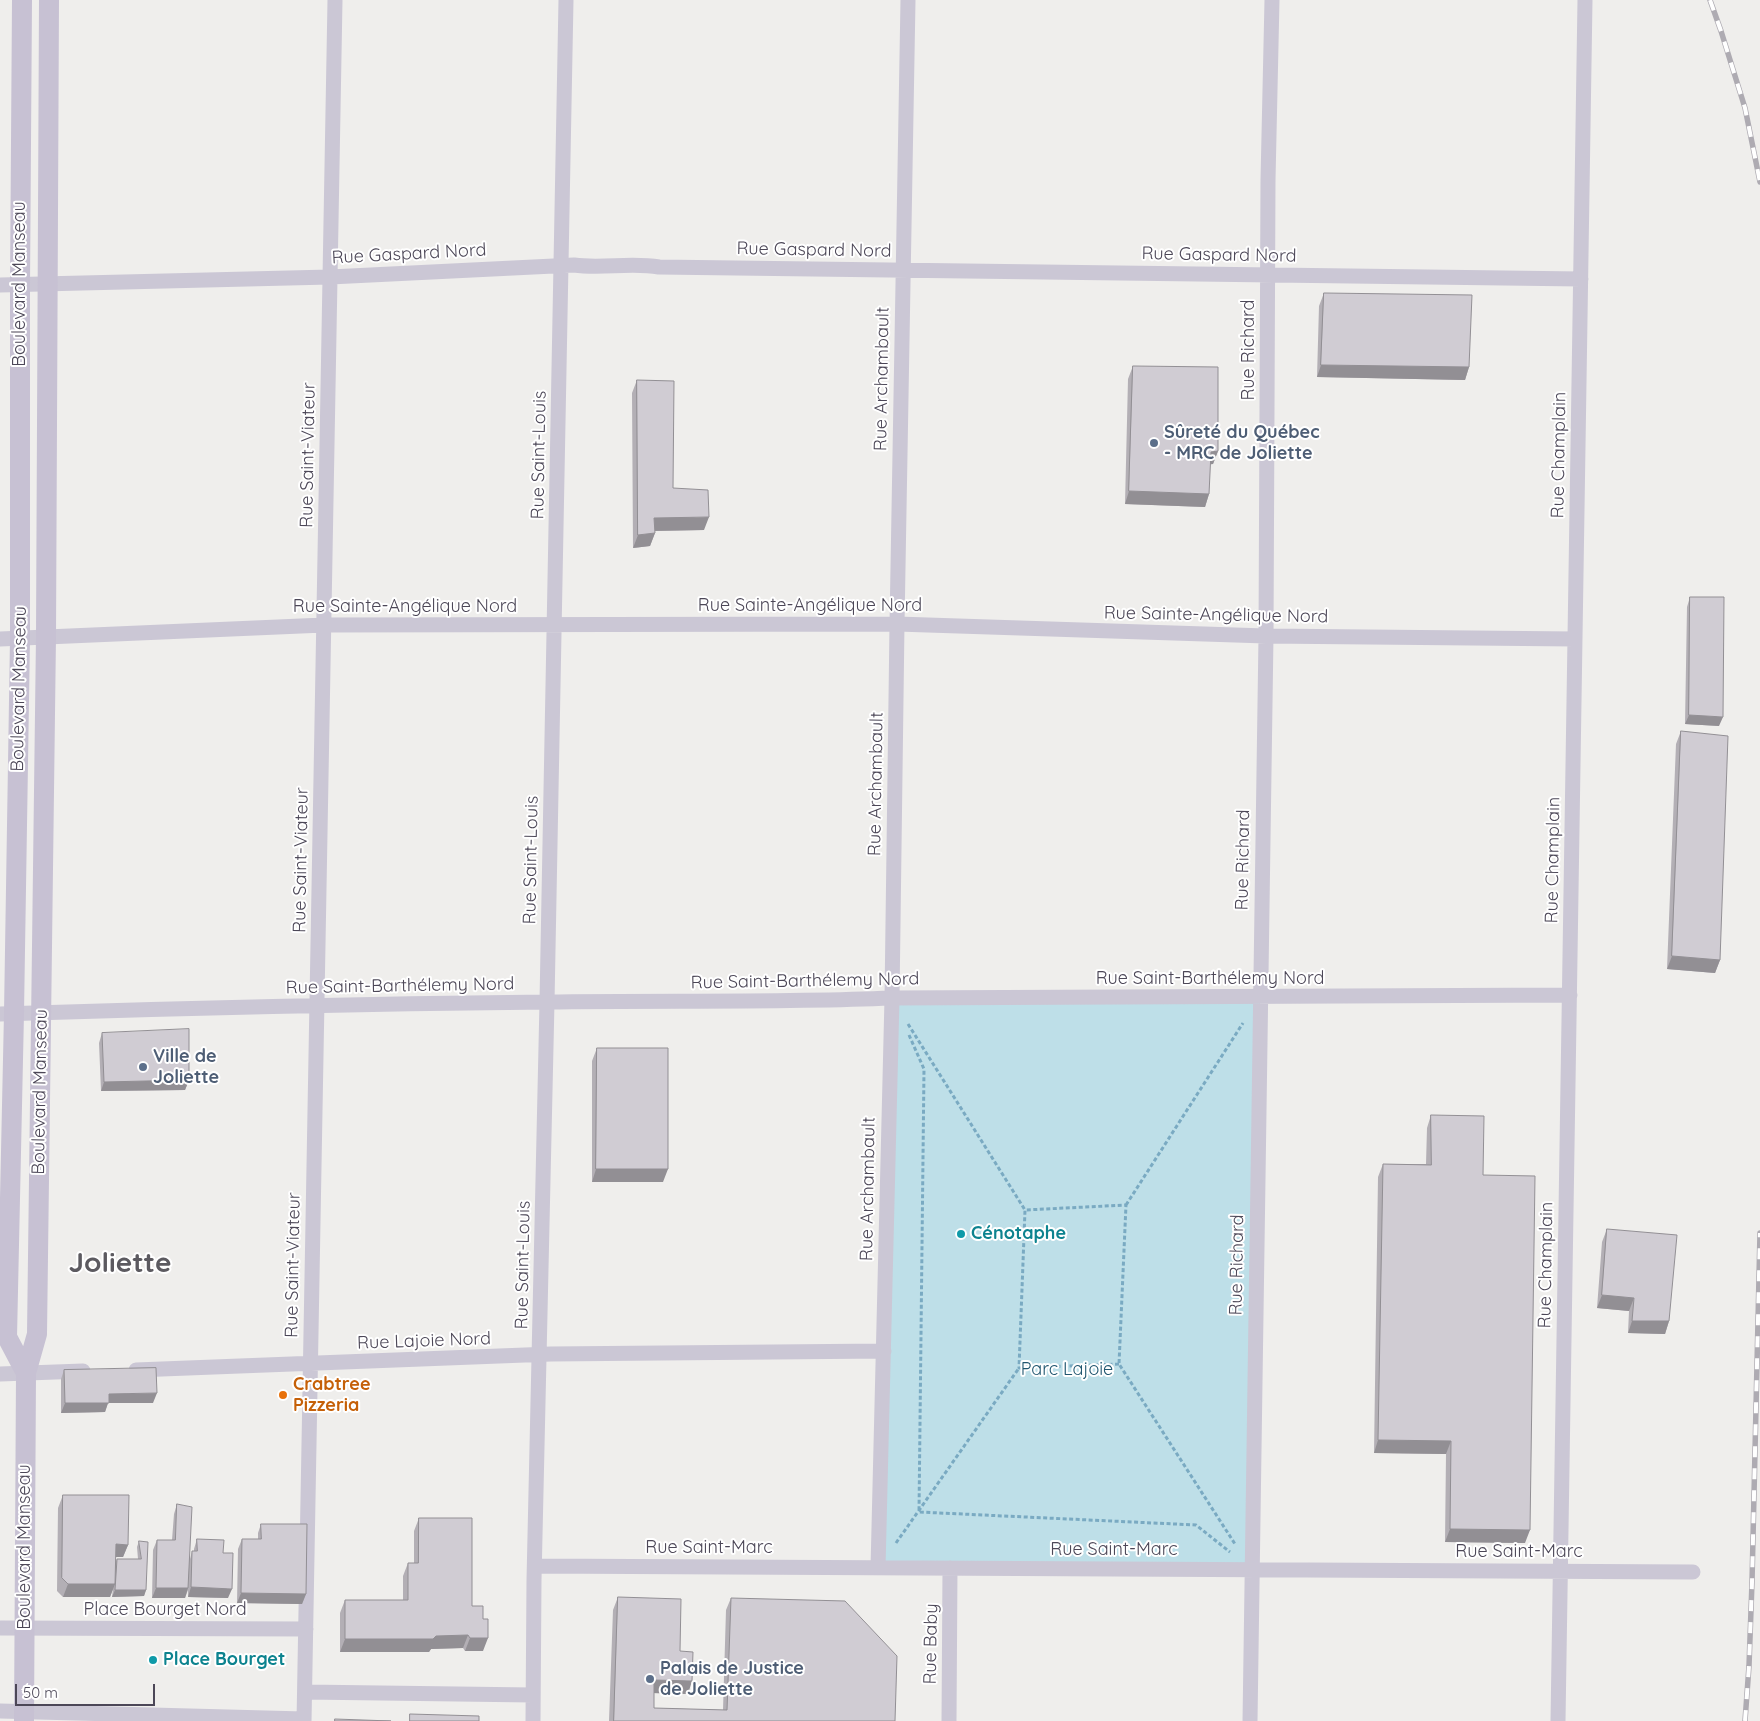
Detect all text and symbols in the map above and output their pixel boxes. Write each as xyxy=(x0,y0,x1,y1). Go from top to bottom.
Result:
street label: Boulevard Manseau xyxy=(9,201,31,367)
street label: Rue Gaspard Nord xyxy=(736,238,892,262)
street label: Rue Gaspard Nord xyxy=(331,239,487,269)
street label: Rue Gaspard Nord xyxy=(1141,243,1297,267)
street label: Rue Richard xyxy=(1238,299,1260,401)
street label: Rue Archambault xyxy=(870,307,894,451)
street label: Rue Saint-Viateur xyxy=(296,382,320,528)
street label: Rue Saint-Louis xyxy=(527,391,551,519)
street label: Rue Champlain xyxy=(1547,391,1571,519)
place label: Sûreté du Québec - MRC de Joliette xyxy=(1164,422,1320,464)
marker: Sûreté du Québec - MRC de Joliette xyxy=(1148,437,1160,449)
street label: Rue Sainte-Angélique Nord xyxy=(698,595,922,617)
street label: Rue Sainte-Angélique Nord xyxy=(293,596,517,618)
street label: Rue Sainte-Angélique Nord xyxy=(1104,602,1328,628)
street label: Boulevard Manseau xyxy=(7,606,31,772)
street label: Rue Archambault xyxy=(864,712,888,856)
street label: Rue Saint-Viateur xyxy=(289,787,313,933)
street label: Rue Saint-Louis xyxy=(519,796,543,924)
street label: Rue Champlain xyxy=(1541,796,1565,924)
street label: Rue Richard xyxy=(1231,809,1255,911)
street label: Rue Saint-Barthélemy Nord xyxy=(690,968,920,994)
street label: Rue Saint-Barthélemy Nord xyxy=(1096,968,1324,990)
street label: Rue Saint-Barthélemy Nord xyxy=(285,973,515,999)
street label: Boulevard Manseau xyxy=(28,1009,52,1175)
place label: Ville de Joliette xyxy=(153,1046,219,1088)
marker: Ville de Joliette xyxy=(137,1061,149,1073)
street label: Rue Archambault xyxy=(856,1117,880,1261)
street label: Rue Saint-Viateur xyxy=(281,1192,305,1338)
street label: Rue Saint-Louis xyxy=(511,1201,535,1329)
street label: Rue Champlain xyxy=(1534,1201,1558,1329)
street label: Rue Richard xyxy=(1225,1214,1249,1316)
place label: Cénotaphe xyxy=(971,1223,1066,1245)
marker: Cénotaphe xyxy=(955,1228,967,1240)
district label: Joliette xyxy=(69,1247,171,1281)
street label: Rue Lajoie Nord xyxy=(357,1328,491,1354)
park label: Parc Lajoie xyxy=(1021,1359,1113,1381)
place label: Crabtree Pizzeria xyxy=(293,1374,371,1416)
marker: Crabtree Pizzeria xyxy=(277,1389,289,1401)
street label: Boulevard Manseau xyxy=(14,1464,36,1630)
street label: Rue Saint-Marc xyxy=(645,1537,773,1559)
street label: Rue Saint-Marc xyxy=(1050,1539,1178,1561)
street label: Rue Saint-Marc xyxy=(1455,1541,1583,1563)
street label: Place Bourget Nord xyxy=(83,1599,247,1621)
street label: Rue Baby xyxy=(919,1603,943,1685)
place label: Place Bourget xyxy=(163,1649,285,1671)
marker: Place Bourget xyxy=(147,1654,159,1666)
place label: Palais de Justice de Joliette xyxy=(660,1658,804,1700)
marker: Palais de Justice de Joliette xyxy=(644,1673,656,1685)
scale bar xyxy=(18,1674,158,1706)
text: 50 m xyxy=(23,1683,58,1702)

